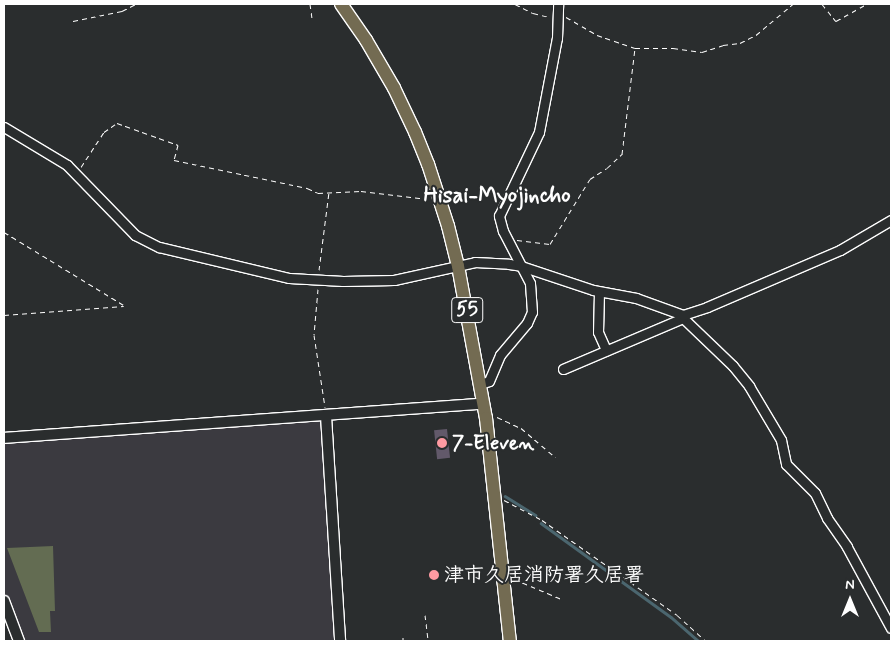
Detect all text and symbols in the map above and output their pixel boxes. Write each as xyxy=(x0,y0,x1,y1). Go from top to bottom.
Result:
district label: Hisai-Myojincho xyxy=(423,184,571,210)
road number: 55 xyxy=(451,294,483,326)
place label: 7-Eleven xyxy=(452,431,534,455)
marker: 7-Eleven xyxy=(436,437,448,449)
place label: 津市久居消防署久居署 xyxy=(444,563,644,587)
marker: 津市久居消防署久居署 xyxy=(428,569,440,581)
north arrow xyxy=(825,575,875,625)
text: N xyxy=(845,576,855,594)

